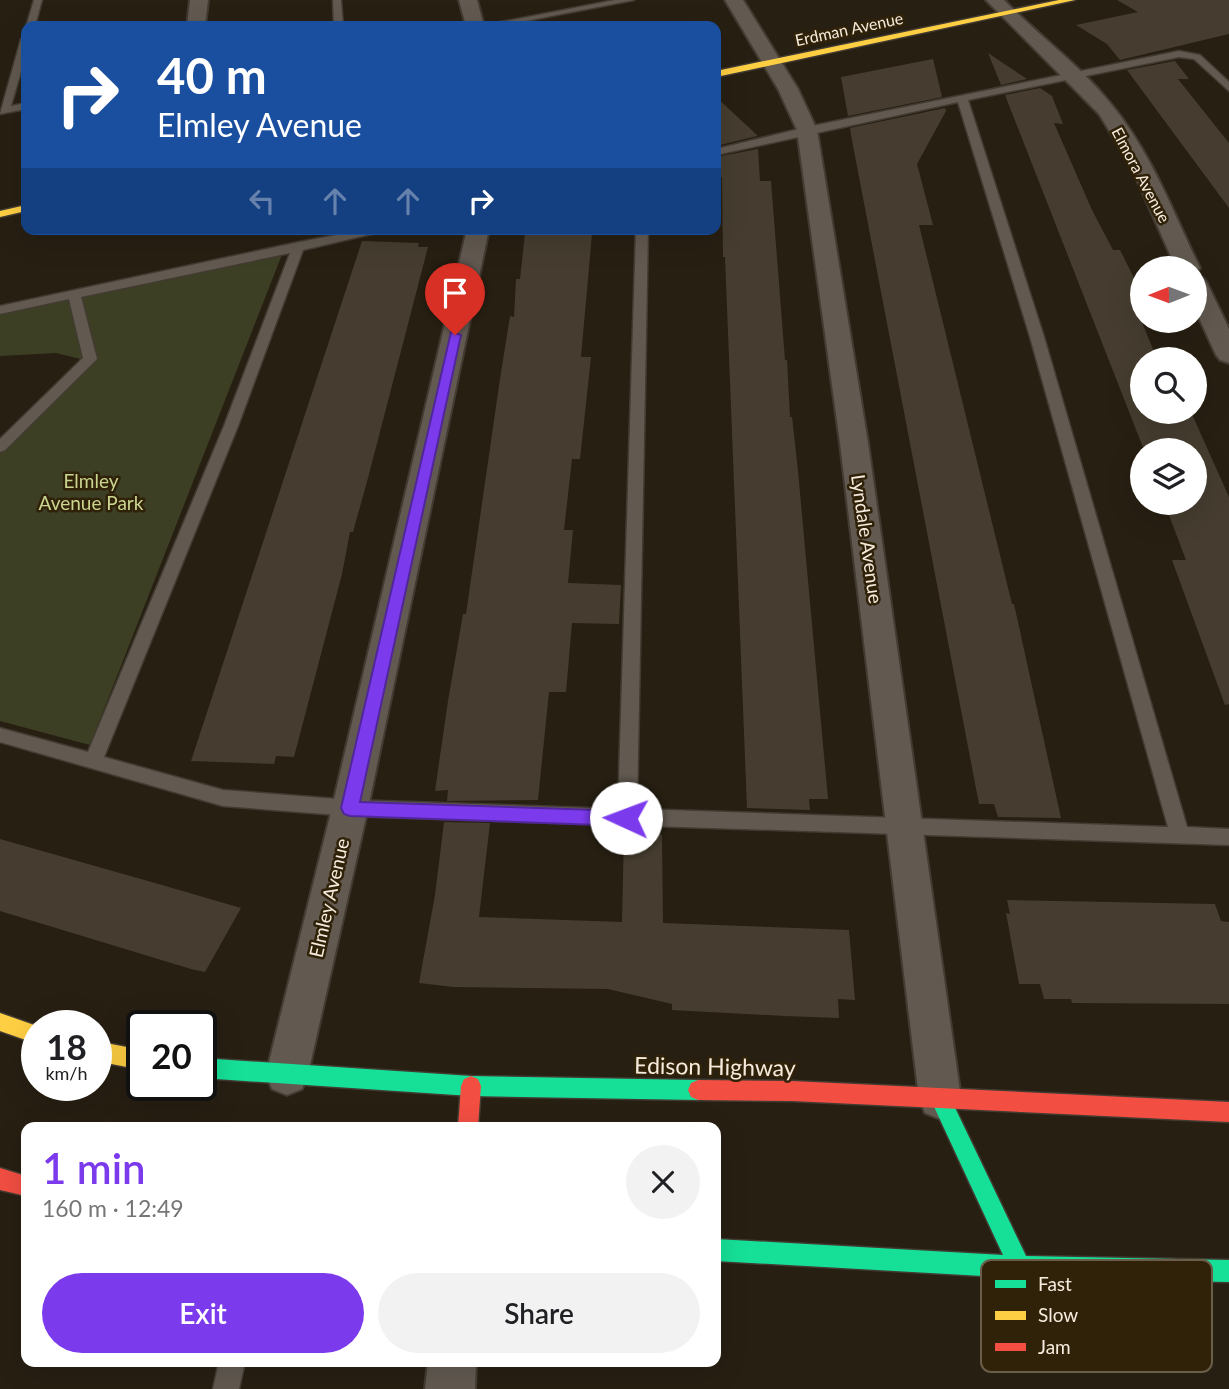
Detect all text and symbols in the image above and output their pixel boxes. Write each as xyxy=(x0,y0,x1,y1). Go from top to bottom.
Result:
street label: Erdman Avenue xyxy=(793,8,905,49)
text: 40 m xyxy=(157,46,267,104)
icon: right xyxy=(42,49,133,140)
text: Elmley Avenue xyxy=(157,105,362,144)
street label: Elmora Avenue xyxy=(1108,124,1175,226)
icon: left xyxy=(243,182,281,220)
icon: ahead xyxy=(316,182,354,220)
icon: ahead xyxy=(389,182,427,220)
icon: right xyxy=(462,182,500,220)
north arrow xyxy=(1130,256,1208,332)
map controls xyxy=(1130,256,1207,515)
pin xyxy=(425,263,485,335)
icon: arrive xyxy=(436,274,474,312)
button: search xyxy=(1130,347,1207,424)
button: layers xyxy=(1130,438,1207,515)
park label: Elmley Avenue Park xyxy=(39,469,144,514)
street label: Lyndale Avenue xyxy=(847,473,888,605)
position arrow xyxy=(589,781,663,855)
street label: Elmley Avenue xyxy=(304,836,353,960)
speed limit sign: 20 xyxy=(126,1010,217,1101)
text: 18 xyxy=(46,1025,87,1067)
street label: Edison Highway xyxy=(634,1051,796,1081)
text: km/h xyxy=(45,1062,88,1084)
text: 1 min xyxy=(42,1143,146,1193)
button: close xyxy=(626,1145,700,1219)
text: 160 m · 12:49 xyxy=(42,1194,184,1222)
legend xyxy=(981,1260,1212,1372)
text: Fast xyxy=(1038,1272,1072,1295)
button: Exit xyxy=(42,1273,364,1353)
button: Share xyxy=(378,1273,700,1353)
text: Slow xyxy=(1038,1303,1078,1326)
text: Jam xyxy=(1038,1335,1071,1358)

